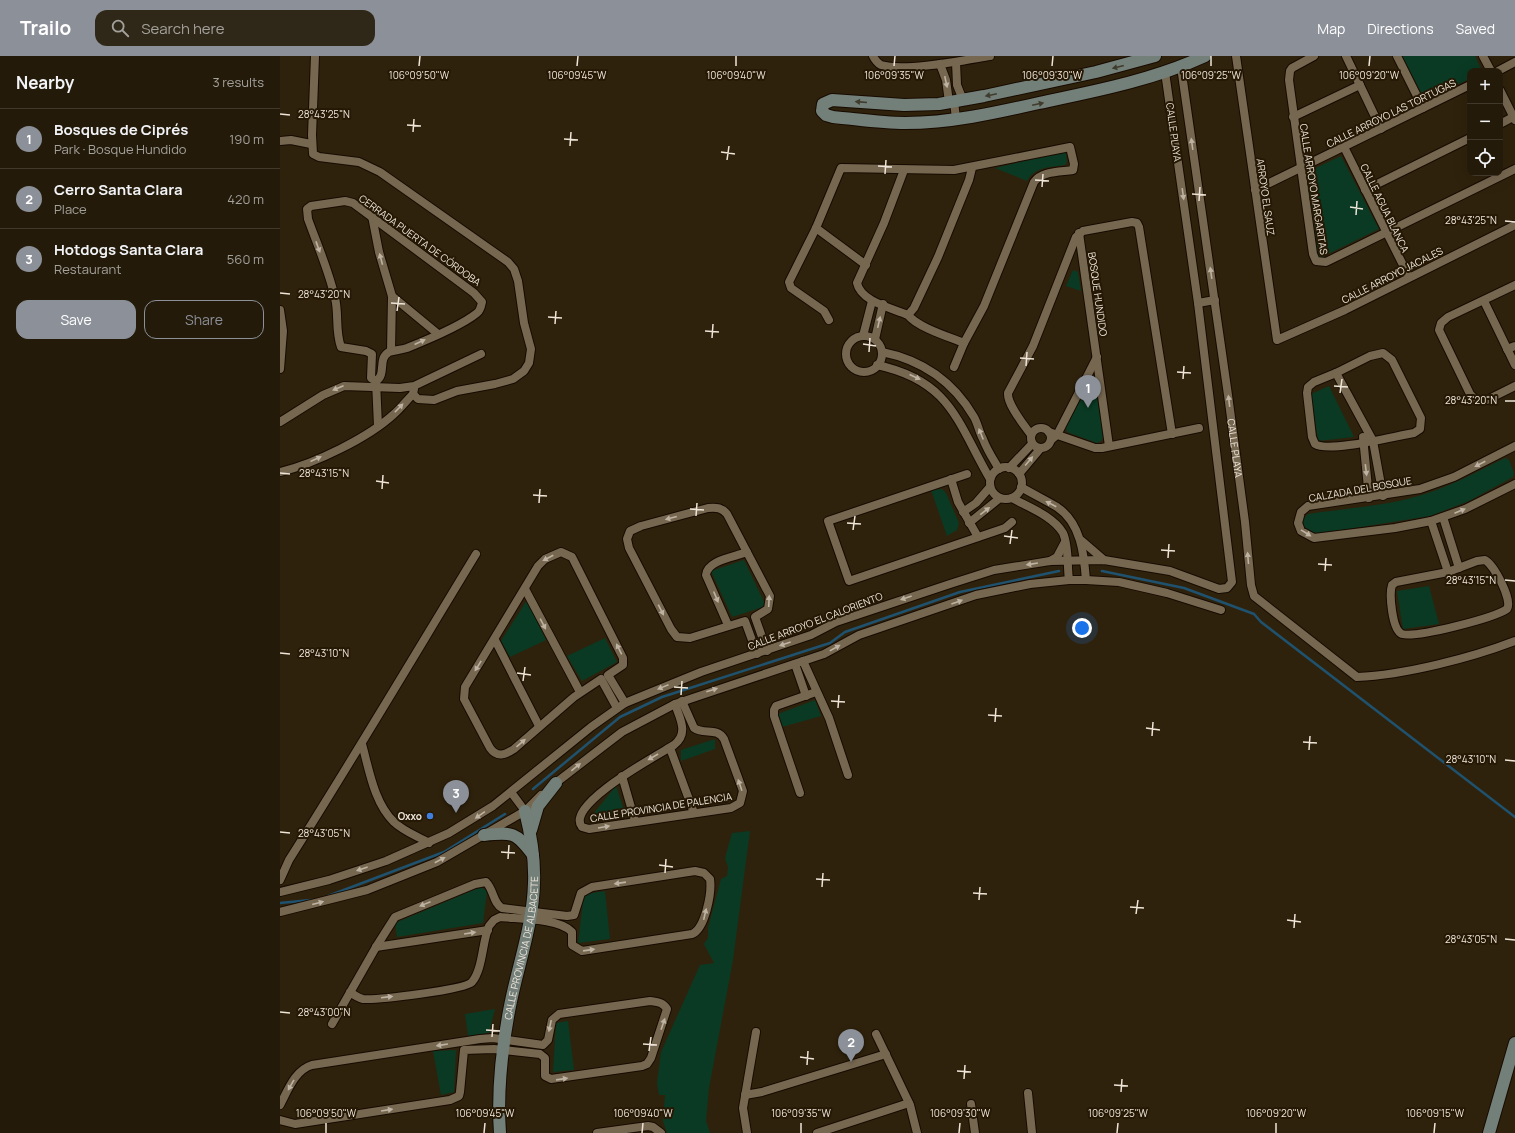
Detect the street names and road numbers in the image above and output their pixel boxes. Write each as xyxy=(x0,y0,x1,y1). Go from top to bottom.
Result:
street label: CALLE ARROYO LAS TORTUGAS xyxy=(1324,75,1458,151)
street label: CALLE PLAYA xyxy=(1163,102,1185,163)
street label: CALLE ARROYO MARGARITAS xyxy=(1297,123,1331,255)
street label: ARROYO EL SAUZ xyxy=(1254,157,1278,237)
street label: CALLE AGUA BLANCA xyxy=(1357,161,1413,255)
street label: CERRADA PUERTA DE CÓRDOBA xyxy=(356,191,484,289)
street label: CALLE ARROYO JACALES xyxy=(1339,243,1445,307)
street label: BOSQUE HUNDIDO xyxy=(1085,251,1111,337)
street label: CALLE PLAYA xyxy=(1224,418,1246,479)
street label: CALZADA DEL BOSQUE xyxy=(1307,473,1413,505)
street label: CALLE ARROYO EL CALORIENTO xyxy=(745,589,885,653)
street label: CALLE PROVINCIA DE PALENCIA xyxy=(589,789,734,825)
street label: CALLE PROVINCIA DE ALBACETE xyxy=(501,876,541,1021)

